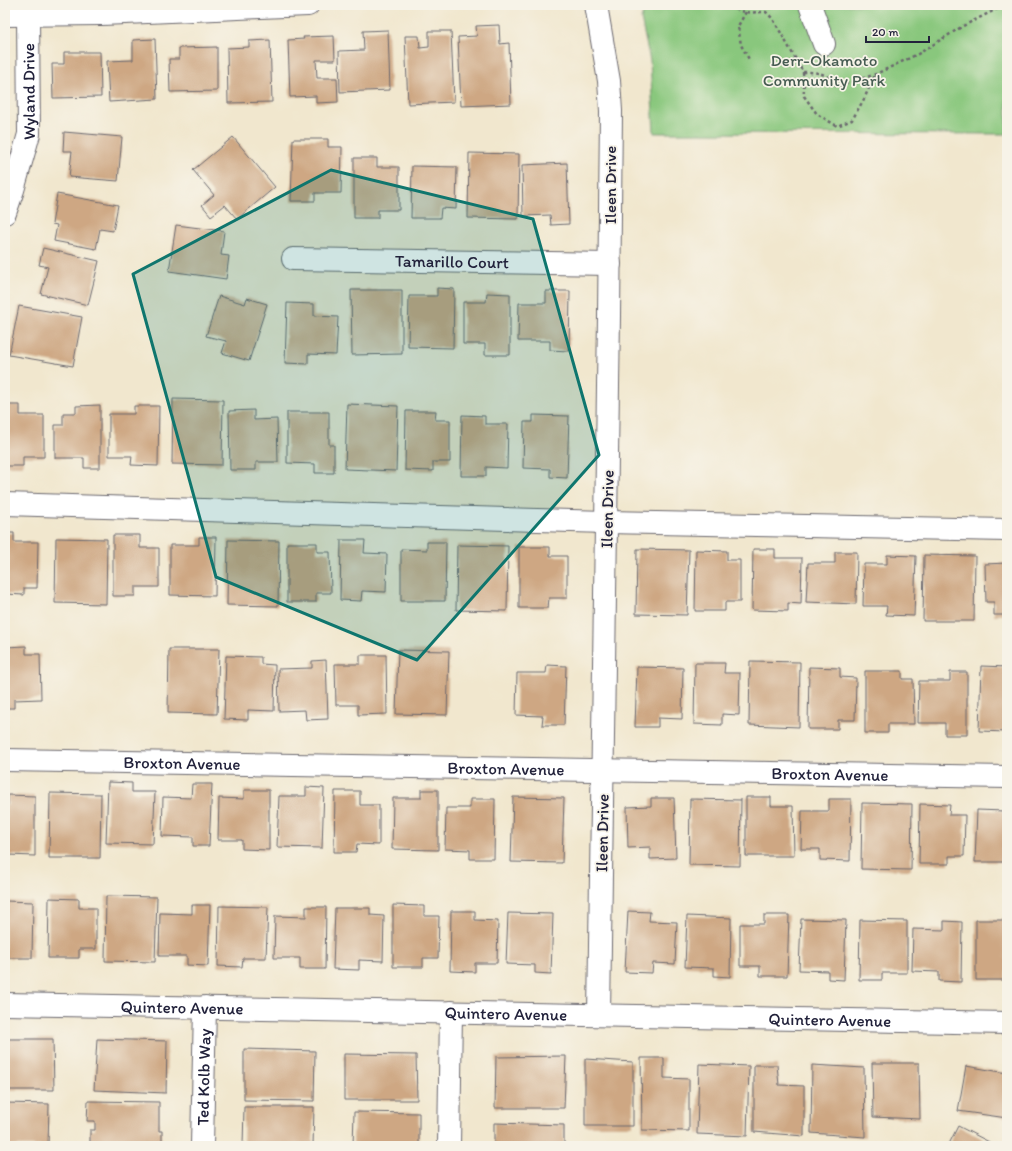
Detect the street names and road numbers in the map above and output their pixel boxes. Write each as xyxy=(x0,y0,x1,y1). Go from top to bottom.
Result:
street label: Wyland Drive xyxy=(18,43,39,140)
street label: Ileen Drive xyxy=(600,146,620,224)
street label: Tamarillo Court xyxy=(395,251,509,272)
street label: Ileen Drive xyxy=(596,470,618,548)
street label: Broxton Avenue xyxy=(123,752,241,774)
street label: Broxton Avenue xyxy=(447,758,565,779)
street label: Broxton Avenue xyxy=(771,763,889,785)
street label: Ileen Drive xyxy=(591,794,613,872)
street label: Quintero Avenue xyxy=(120,996,244,1019)
street label: Quintero Avenue xyxy=(444,1002,567,1025)
street label: Quintero Avenue xyxy=(768,1008,891,1031)
street label: Ted Kolb Way xyxy=(192,1028,215,1126)

